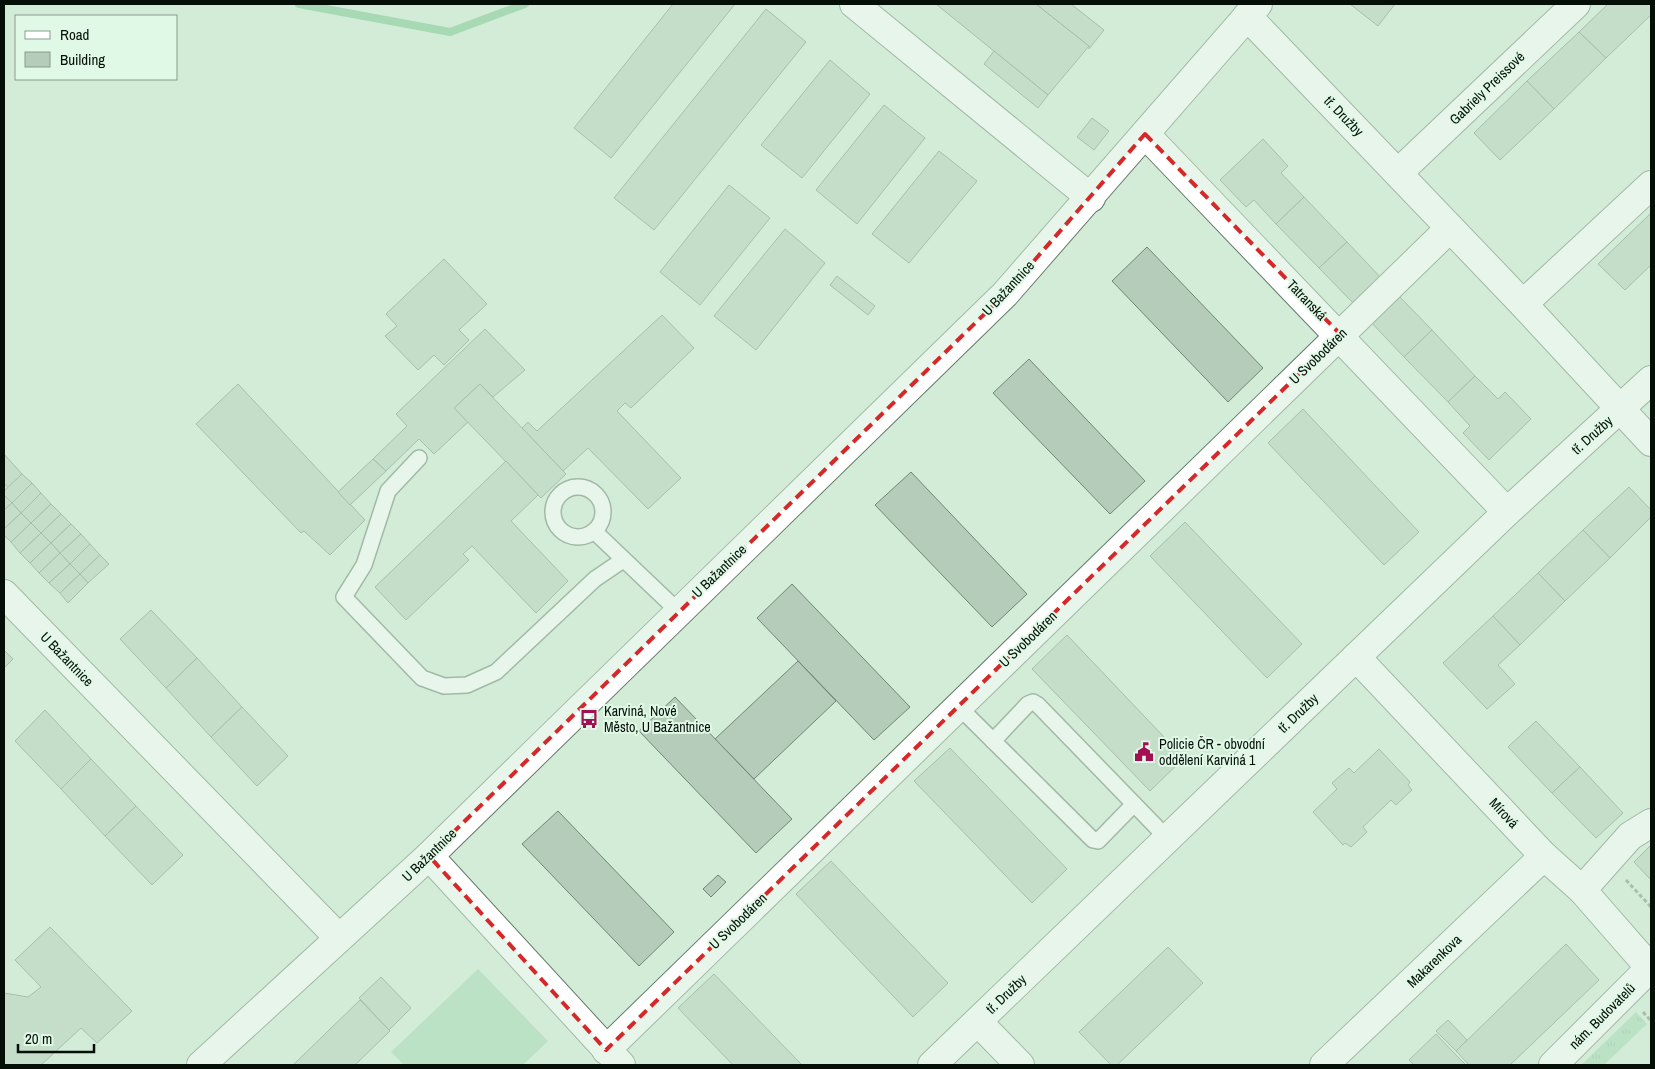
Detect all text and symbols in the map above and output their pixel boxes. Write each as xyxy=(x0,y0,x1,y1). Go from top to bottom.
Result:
legend xyxy=(15,15,178,80)
text: Road xyxy=(60,24,89,45)
street label: Gabriely Preissové xyxy=(1446,48,1528,128)
text: Building xyxy=(60,49,105,70)
street label: tř. Družby xyxy=(1320,92,1368,140)
street label: U Bažantnice xyxy=(978,257,1038,319)
street label: Tatranská xyxy=(1283,276,1331,325)
street label: U Svobodáren xyxy=(1285,324,1351,388)
street label: tř. Družby xyxy=(1568,412,1616,458)
street label: U Bažantnice xyxy=(688,541,750,601)
street label: U Svobodáren xyxy=(995,607,1061,671)
street label: U Bažantnice xyxy=(37,628,97,690)
street label: tř. Družby xyxy=(1274,689,1322,737)
place label: Karviná, Nové Město, U Bažantnice xyxy=(604,702,711,736)
bus stop icon: Karviná, Nové Město, U Bažantnice xyxy=(578,708,600,730)
place label: Policie ČR - obvodní oddělení Karviná 1 xyxy=(1159,735,1266,769)
public building icon: Policie ČR - obvodní oddělení Karviná 1 xyxy=(1133,741,1155,763)
street label: Mírová xyxy=(1485,794,1523,832)
street label: U Bažantnice xyxy=(398,825,460,885)
street label: U Svobodáren xyxy=(705,889,771,953)
street label: Makarenkova xyxy=(1403,930,1465,991)
street label: tř. Družby xyxy=(982,970,1030,1018)
street label: nám. Budovatelů xyxy=(1565,979,1639,1053)
scale bar xyxy=(18,1022,94,1054)
text: 20 m xyxy=(25,1028,52,1049)

